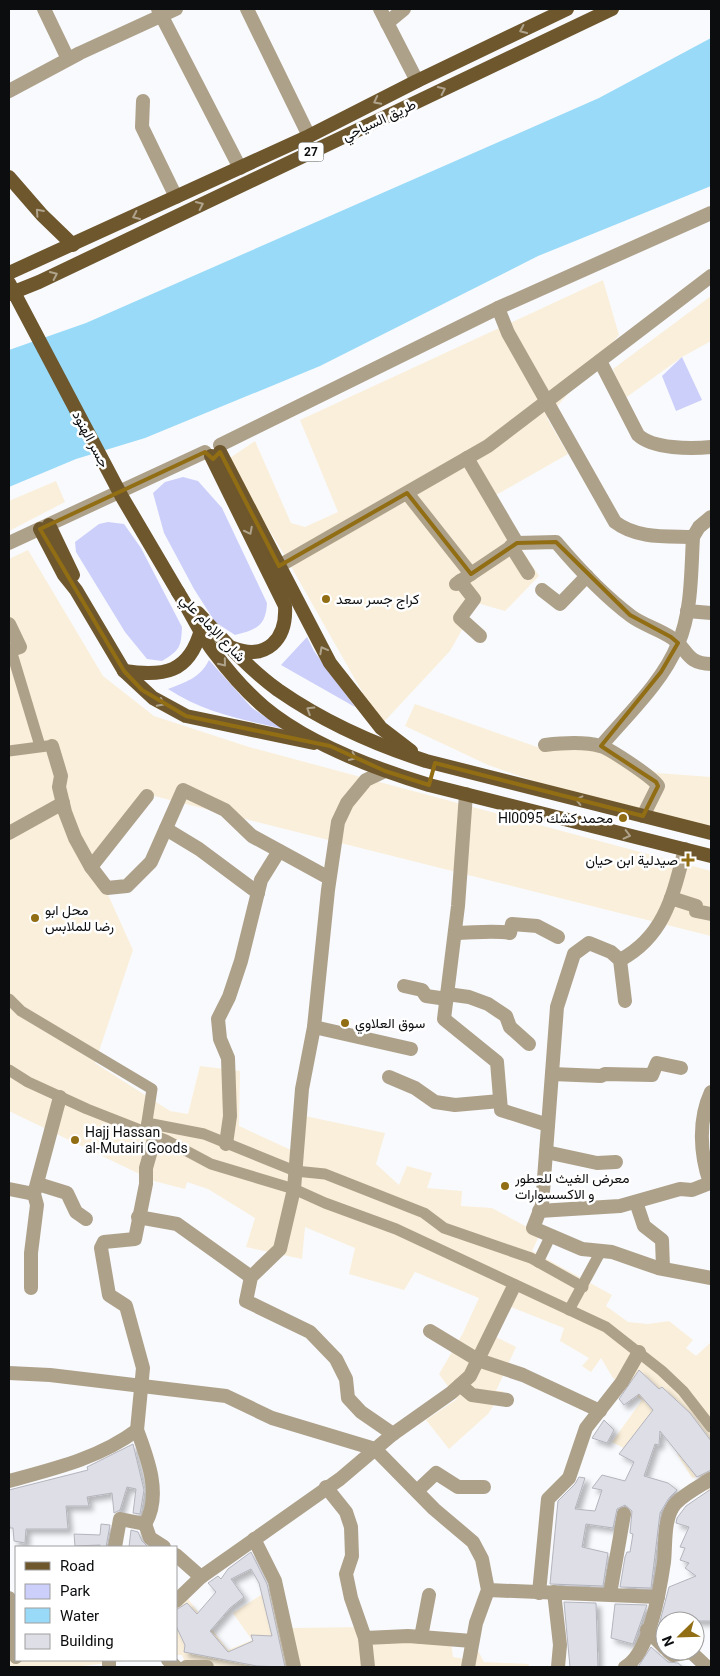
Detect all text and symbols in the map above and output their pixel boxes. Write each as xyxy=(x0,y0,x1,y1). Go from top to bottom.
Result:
one-way arrow xyxy=(519,23,528,34)
one-way arrow xyxy=(437,86,446,96)
one-way arrow xyxy=(374,95,383,105)
street label: طريق السياحي xyxy=(340,96,420,148)
road number: 27 xyxy=(298,142,324,162)
one-way arrow xyxy=(195,201,204,211)
one-way arrow xyxy=(36,209,45,218)
one-way arrow xyxy=(132,210,141,220)
one-way arrow xyxy=(48,271,57,281)
street label: جسر الهنود xyxy=(69,408,113,471)
one-way arrow xyxy=(243,525,253,534)
street label: شارع الإمام علي xyxy=(174,591,249,667)
place label: كراج جسر سعد xyxy=(336,591,419,610)
marker: كراج جسر سعد xyxy=(320,593,332,605)
one-way arrow xyxy=(319,646,329,655)
one-way arrow xyxy=(218,657,226,666)
one-way arrow xyxy=(155,697,164,707)
one-way arrow xyxy=(307,706,316,716)
one-way arrow xyxy=(348,750,357,761)
one-way arrow xyxy=(575,795,584,806)
place label: Hl0095 محمد كشك xyxy=(498,810,613,826)
marker: Hl0095 محمد كشك xyxy=(617,812,629,824)
one-way arrow xyxy=(622,829,630,839)
place label: صيدلية ابن حيان xyxy=(585,852,678,869)
marker: صيدلية ابن حيان xyxy=(682,854,694,866)
place label: محل ابو رضا للملابس xyxy=(45,902,114,935)
marker: محل ابو رضا للملابس xyxy=(29,912,41,924)
place label: سوق العلاوي xyxy=(355,1015,425,1035)
marker: سوق العلاوي xyxy=(339,1017,351,1029)
place label: Hajj Hassan al-Mutairi Goods xyxy=(85,1124,188,1156)
marker: Hajj Hassan al-Mutairi Goods xyxy=(69,1134,81,1146)
place label: معرض الغيث للعطور و الاكسسوارات xyxy=(514,1170,630,1203)
marker: معرض الغيث للعطور و الاكسسوارات xyxy=(499,1180,511,1192)
legend xyxy=(15,1546,178,1661)
text: Road xyxy=(60,1557,94,1575)
text: Park xyxy=(60,1582,91,1600)
text: Water xyxy=(60,1607,99,1625)
north arrow xyxy=(655,1611,705,1661)
text: Building xyxy=(60,1632,114,1650)
text: N xyxy=(659,1633,677,1649)

